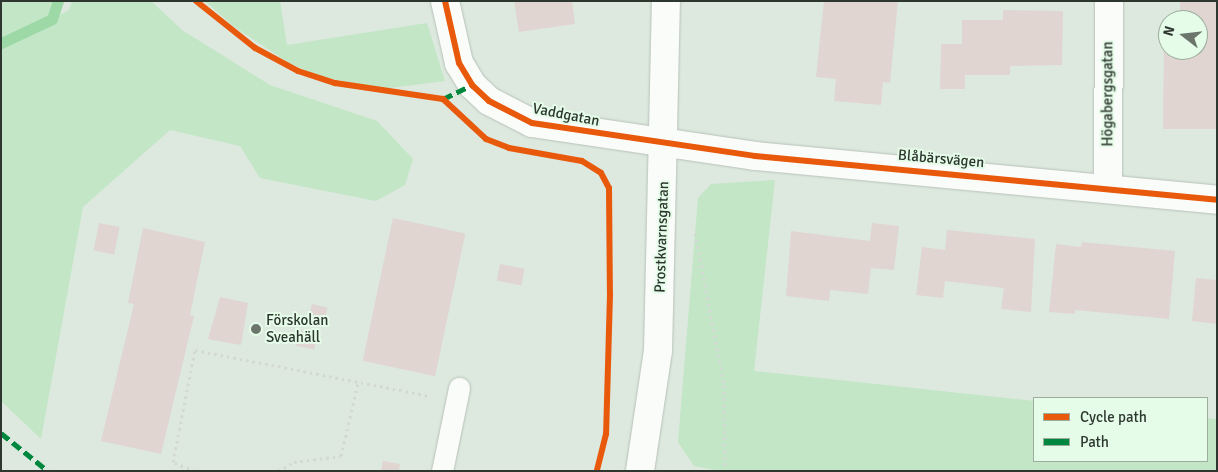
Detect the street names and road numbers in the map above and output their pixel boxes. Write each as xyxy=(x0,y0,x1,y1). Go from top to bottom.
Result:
street label: Högabergsgatan xyxy=(1099,41,1117,147)
street label: Vaddgatan xyxy=(531,100,601,130)
street label: Blåbärsvägen xyxy=(897,146,985,172)
street label: Prostkvarnsgatan xyxy=(651,181,673,293)

